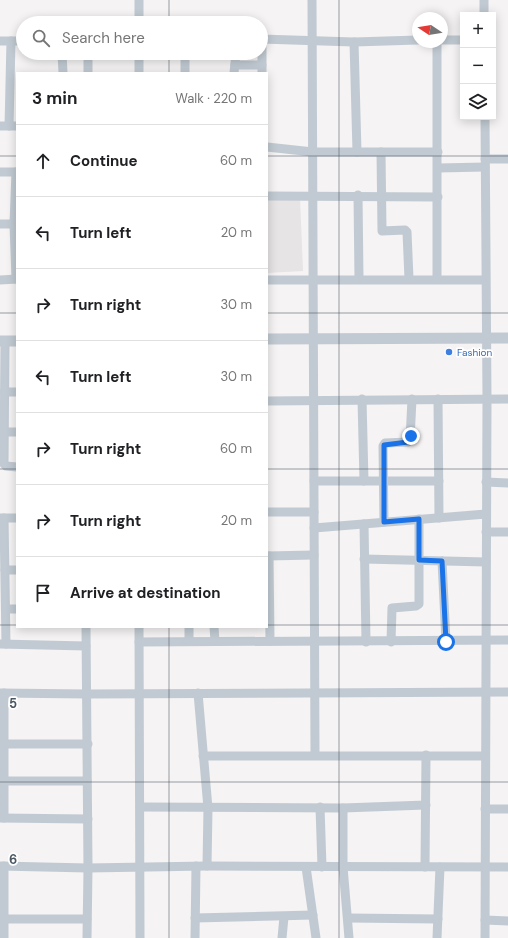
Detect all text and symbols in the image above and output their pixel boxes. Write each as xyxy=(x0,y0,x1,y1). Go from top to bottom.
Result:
north arrow xyxy=(412,12,448,48)
map controls xyxy=(460,12,496,120)
button: + xyxy=(460,12,496,48)
search box xyxy=(16,16,268,60)
icon: search xyxy=(30,27,52,49)
text: Search here xyxy=(62,28,145,48)
button: − xyxy=(460,48,496,84)
button: layers xyxy=(460,84,496,120)
text: 3 min xyxy=(32,87,77,109)
text: Walk · 220 m xyxy=(175,90,252,107)
icon: ahead xyxy=(32,150,54,172)
text: Continue xyxy=(70,151,138,171)
text: 60 m xyxy=(220,152,252,169)
icon: left xyxy=(32,222,54,244)
text: Turn left xyxy=(70,223,131,243)
text: 20 m xyxy=(221,224,252,241)
icon: right xyxy=(32,294,54,316)
text: Turn right xyxy=(70,295,141,315)
text: 30 m xyxy=(220,296,252,313)
place label: Fashion xyxy=(457,346,493,359)
marker: Fashion xyxy=(444,347,454,357)
icon: left xyxy=(32,366,54,388)
text: Turn left xyxy=(70,367,131,387)
text: 30 m xyxy=(220,368,252,385)
route end xyxy=(402,427,420,445)
icon: right xyxy=(32,438,54,460)
text: Turn right xyxy=(70,439,141,459)
text: 60 m xyxy=(220,440,252,457)
icon: right xyxy=(32,510,54,532)
text: Turn right xyxy=(70,511,141,531)
text: 20 m xyxy=(221,512,252,529)
icon: arrive xyxy=(32,582,54,604)
text: Arrive at destination xyxy=(70,583,221,603)
route start xyxy=(437,633,455,651)
text: 5 xyxy=(9,695,17,712)
text: 6 xyxy=(9,851,17,868)

